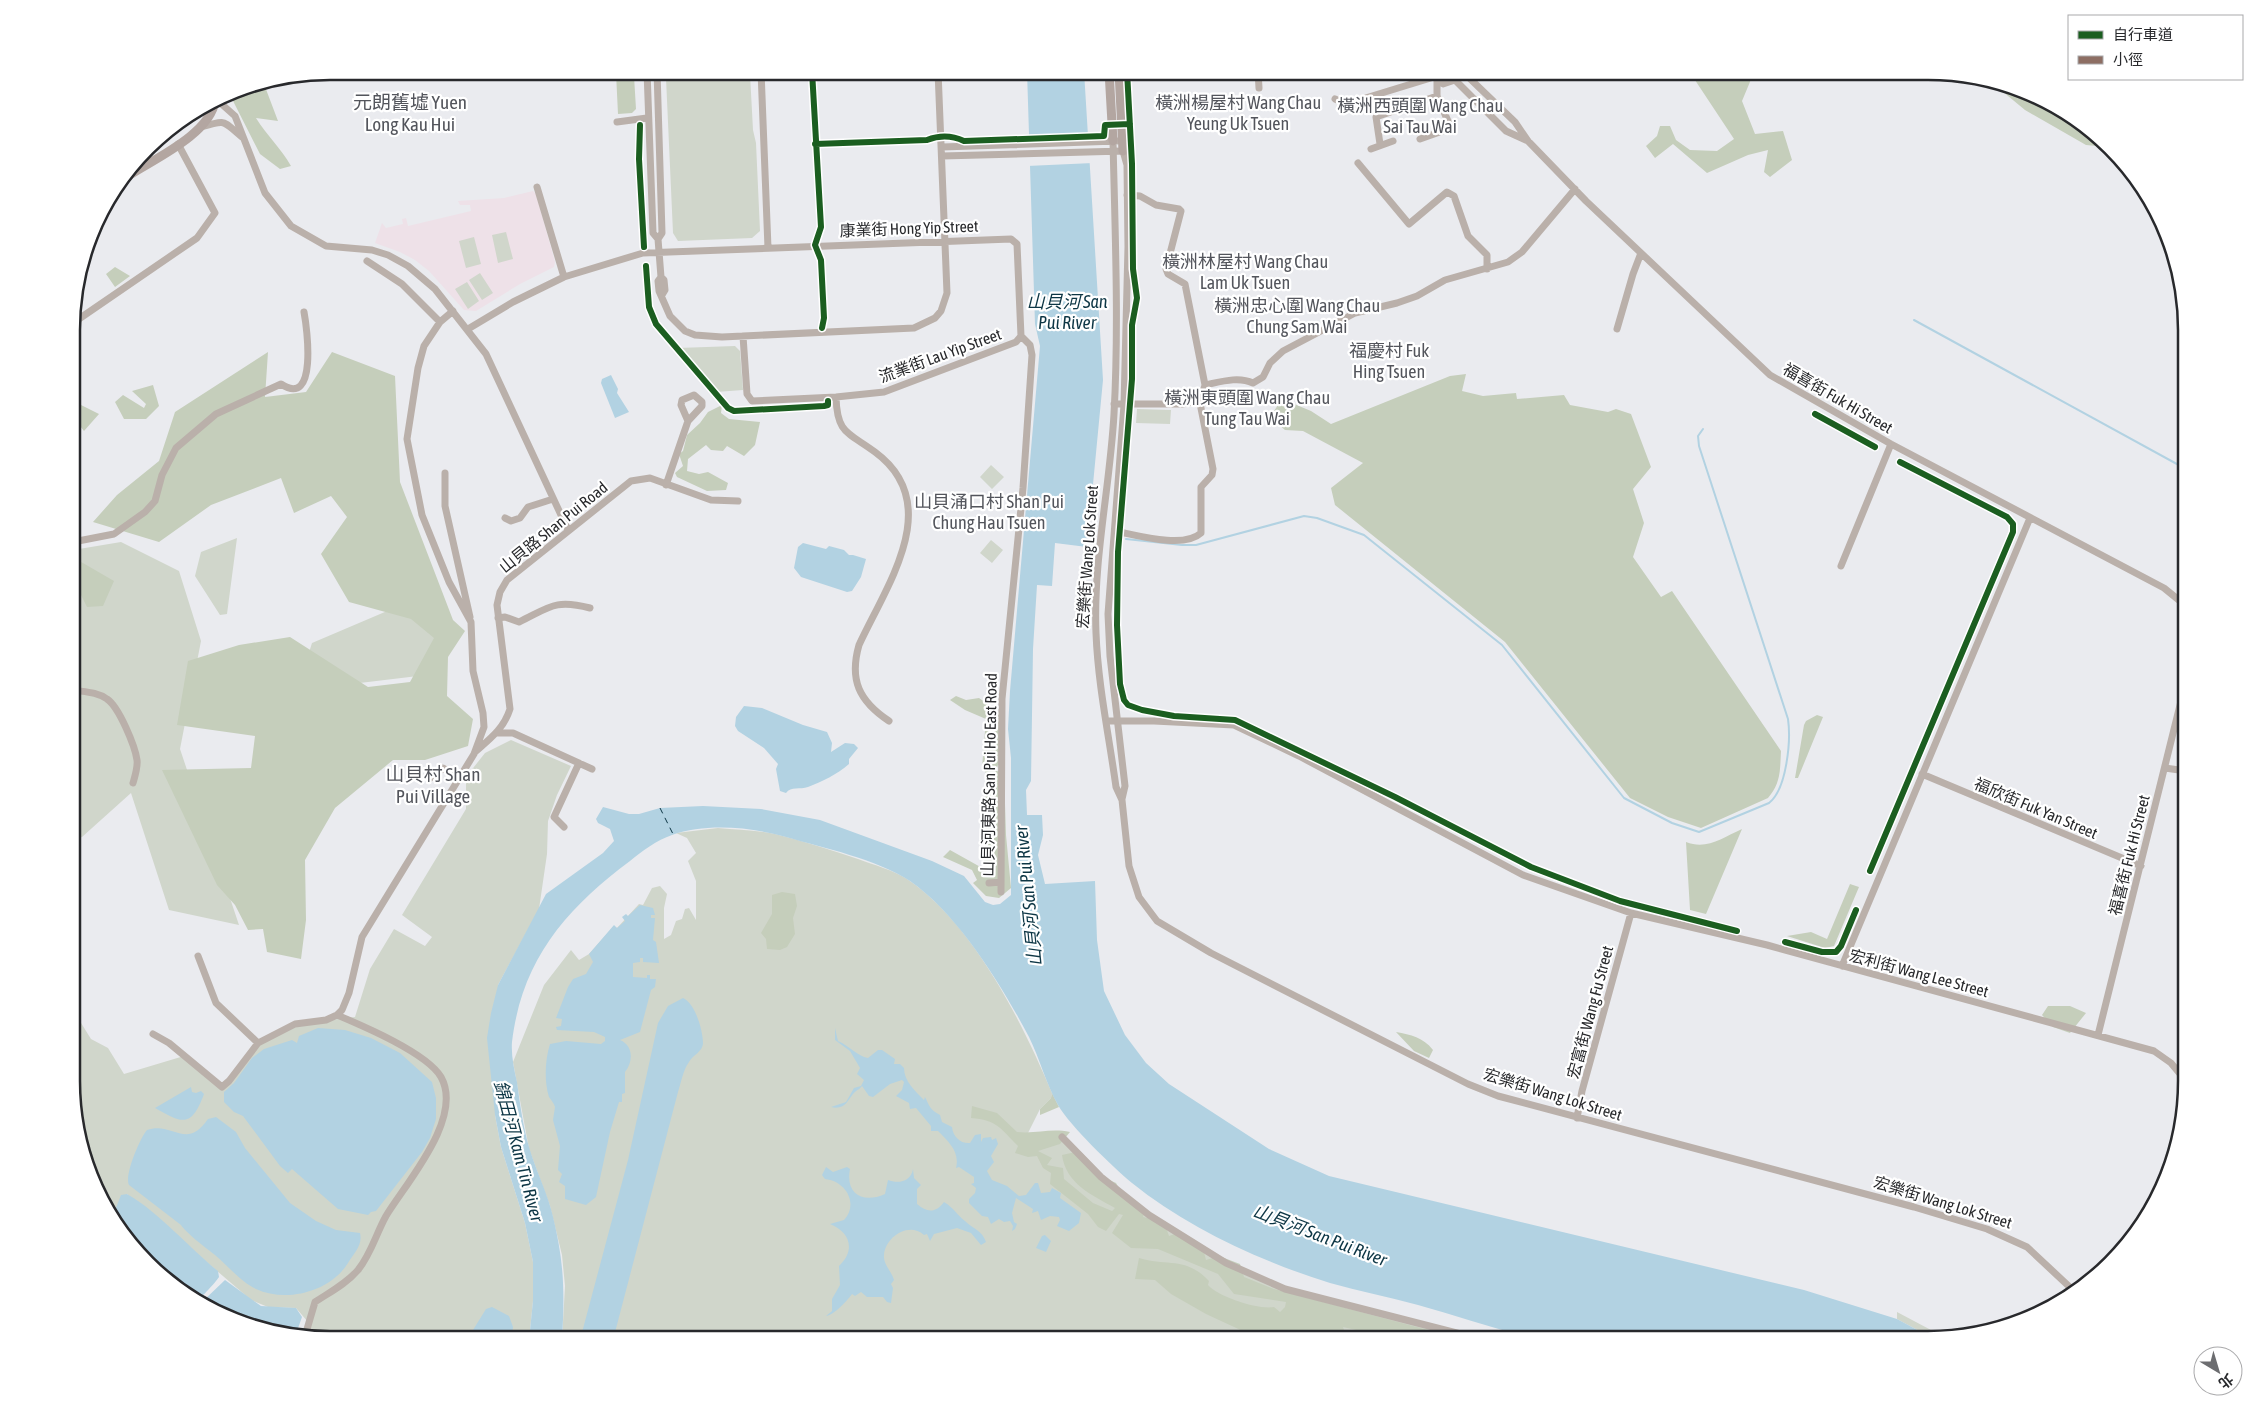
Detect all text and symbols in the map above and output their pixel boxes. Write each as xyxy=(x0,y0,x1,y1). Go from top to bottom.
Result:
legend xyxy=(2068,15,2243,80)
text: 自行車道 xyxy=(2113,26,2173,43)
text: 小徑 xyxy=(2113,51,2143,68)
district label: 元朗舊墟 Yuen Long Kau Hui xyxy=(353,91,467,135)
district label: 橫洲楊屋村 Wang Chau Yeung Uk Tsuen xyxy=(1155,92,1321,134)
district label: 橫洲西頭圍 Wang Chau Sai Tau Wai xyxy=(1337,95,1503,137)
street label: 康業街 Hong Yip Street xyxy=(839,217,979,240)
district label: 橫洲林屋村 Wang Chau Lam Uk Tsuen xyxy=(1162,251,1328,293)
water label: 山貝河 San Pui River xyxy=(1026,291,1108,333)
district label: 橫洲忠心圍 Wang Chau Chung Sam Wai xyxy=(1214,295,1380,337)
street label: 流業街 Lau Yip Street xyxy=(876,324,1004,386)
district label: 福慶村 Fuk Hing Tsuen xyxy=(1349,340,1429,382)
street label: 福喜街 Fuk Hi Street xyxy=(1780,359,1896,437)
district label: 橫洲東頭圍 Wang Chau Tung Tau Wai xyxy=(1164,387,1330,429)
street label: 山貝路 Shan Pui Road xyxy=(495,478,611,576)
street label: 宏樂街 Wang Lok Street xyxy=(1073,484,1102,629)
district label: 山貝涌口村 Shan Pui Chung Hau Tsuen xyxy=(914,491,1064,533)
street label: 山貝河東路 San Pui Ho East Road xyxy=(978,673,1000,877)
district label: 山貝村 Shan Pui Village xyxy=(386,763,480,807)
street label: 福欣街 Fuk Yan Street xyxy=(1972,774,2101,842)
street label: 福喜街 Fuk Hi Street xyxy=(2105,792,2153,917)
water label: 山貝河 San Pui River xyxy=(1010,824,1046,967)
street label: 宏富街 Wang Fu Street xyxy=(1564,943,1617,1081)
street label: 宏利街 Wang Lee Street xyxy=(1847,946,1991,1001)
street label: 宏樂街 Wang Lok Street xyxy=(1481,1064,1625,1125)
water label: 錦田河 Kam Tin River xyxy=(490,1078,548,1225)
street label: 宏樂街 Wang Lok Street xyxy=(1871,1172,2015,1233)
water label: 山貝河 San Pui River xyxy=(1250,1200,1390,1270)
north arrow xyxy=(2193,1346,2243,1396)
text: 北 xyxy=(2216,1371,2236,1392)

